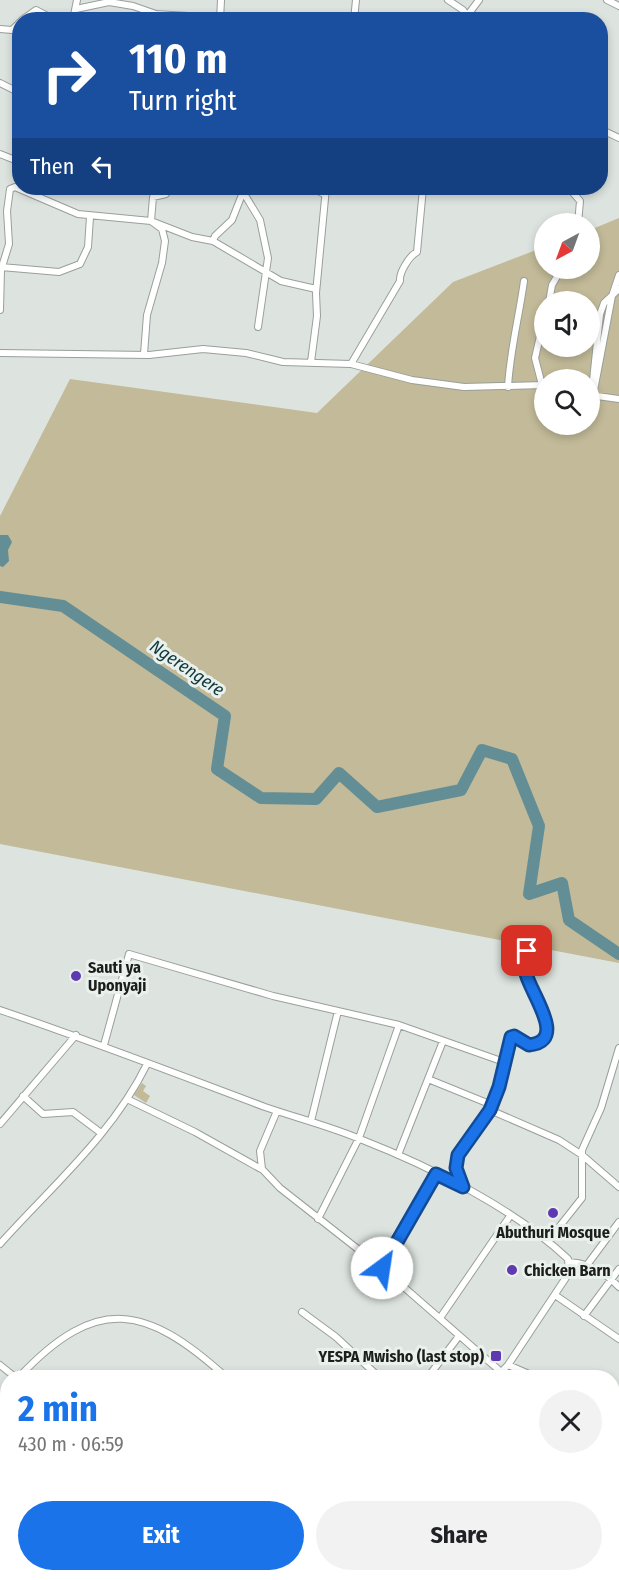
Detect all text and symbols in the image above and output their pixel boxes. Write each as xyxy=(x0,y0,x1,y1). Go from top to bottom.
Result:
text: 110 m xyxy=(129,34,228,84)
icon: right xyxy=(30,36,108,114)
text: Turn right xyxy=(129,85,237,117)
icon: left xyxy=(86,150,119,183)
text: Then xyxy=(30,153,74,180)
north arrow xyxy=(534,213,600,279)
map controls xyxy=(534,213,600,435)
button: sound xyxy=(534,291,600,357)
button: search xyxy=(534,369,600,435)
water label: Ngerengere xyxy=(146,635,229,701)
pin xyxy=(501,925,552,976)
icon: arrive xyxy=(510,934,543,967)
place label: Sauti ya Uponyaji xyxy=(88,958,146,995)
marker: Sauti ya Uponyaji xyxy=(69,969,83,983)
marker: Abuthuri Mosque xyxy=(546,1206,560,1220)
place label: Abuthuri Mosque xyxy=(495,1223,610,1242)
position arrow xyxy=(350,1236,414,1300)
place label: Chicken Barn xyxy=(524,1261,611,1280)
marker: Chicken Barn xyxy=(505,1263,519,1277)
place label: YESPA Mwisho (last stop) xyxy=(318,1347,484,1366)
marker: YESPA Mwisho (last stop) xyxy=(489,1349,503,1363)
text: 2 min xyxy=(18,1387,98,1431)
button: close xyxy=(539,1390,602,1453)
text: 430 m · 06:59 xyxy=(18,1432,124,1456)
button: Exit xyxy=(18,1501,304,1570)
button: Share xyxy=(316,1501,602,1570)

